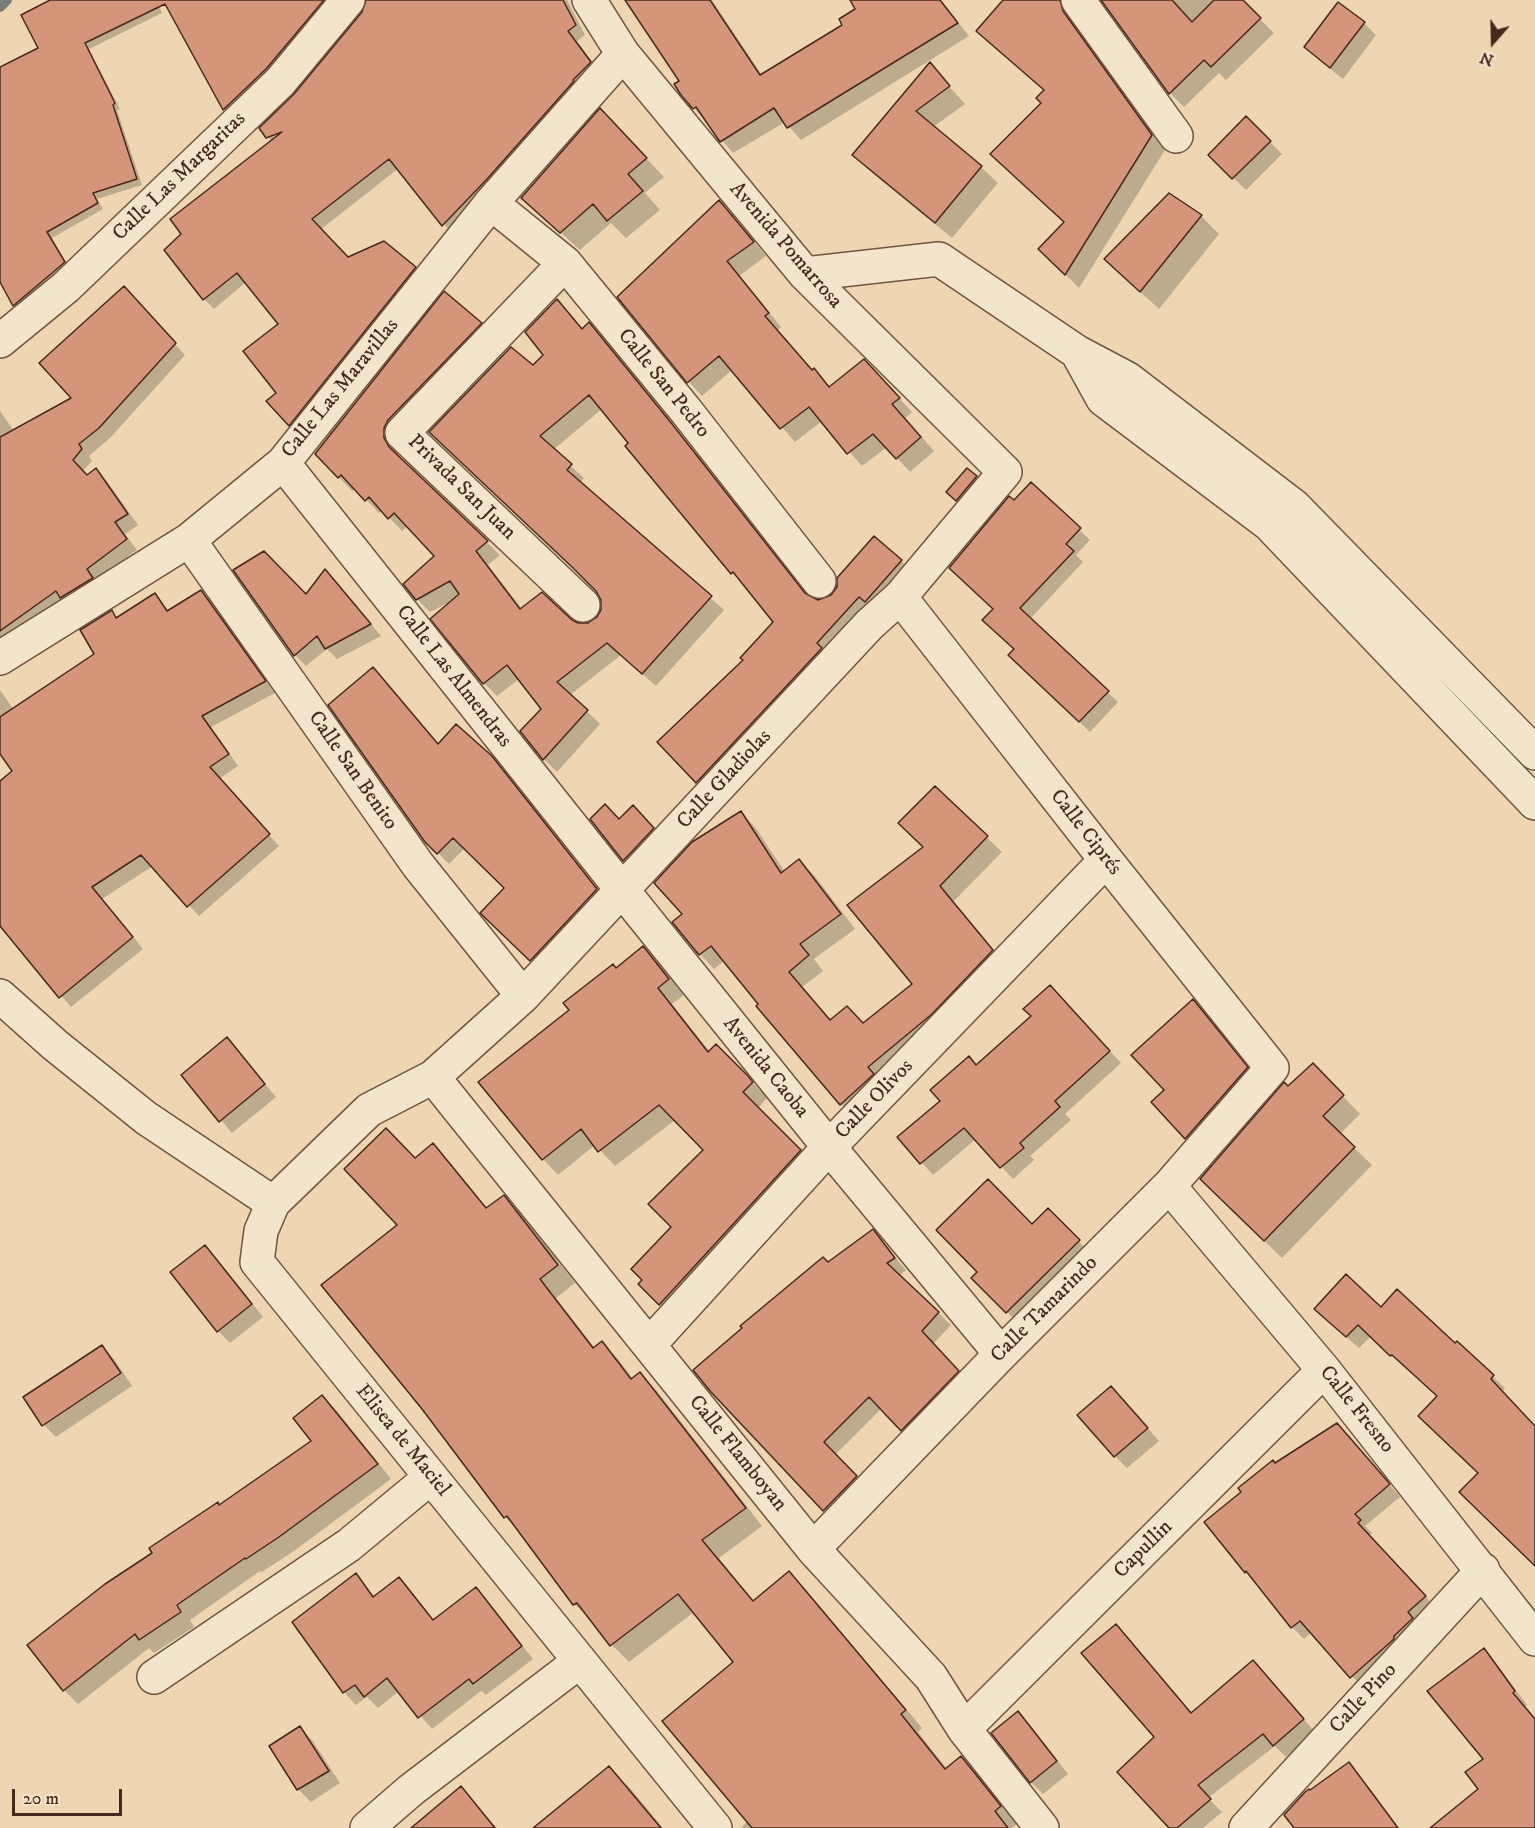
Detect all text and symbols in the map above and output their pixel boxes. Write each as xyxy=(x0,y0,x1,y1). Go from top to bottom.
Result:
north arrow xyxy=(1463,12,1523,72)
text: N xyxy=(1477,47,1496,71)
street label: Calle Las Margaritas xyxy=(108,107,252,247)
street label: Avenida Pomarrosa xyxy=(723,177,847,315)
street label: Calle Las Maravillas xyxy=(277,314,405,464)
street label: Calle San Pedro xyxy=(611,324,715,444)
street label: Privada San Juan xyxy=(402,430,520,546)
street label: Calle Las Almendras xyxy=(390,601,516,753)
street label: Calle San Benito xyxy=(302,707,402,835)
street label: Calle Gladiolas xyxy=(673,725,777,835)
street label: Calle Ciprés xyxy=(1044,785,1126,881)
street label: Avenida Caoba xyxy=(717,1012,813,1124)
street label: Calle Olivos xyxy=(831,1055,919,1145)
street label: Calle Tamarindo xyxy=(986,1251,1104,1369)
street label: Calle Fresno xyxy=(1313,1361,1399,1459)
street label: Elisea de Maciel xyxy=(349,1380,455,1502)
street label: Calle Flamboyan xyxy=(682,1391,792,1517)
street label: Capullin xyxy=(1109,1515,1179,1585)
street label: Calle Pino xyxy=(1325,1658,1403,1740)
scale bar xyxy=(15,1777,124,1815)
text: 20 m xyxy=(23,1788,59,1810)

